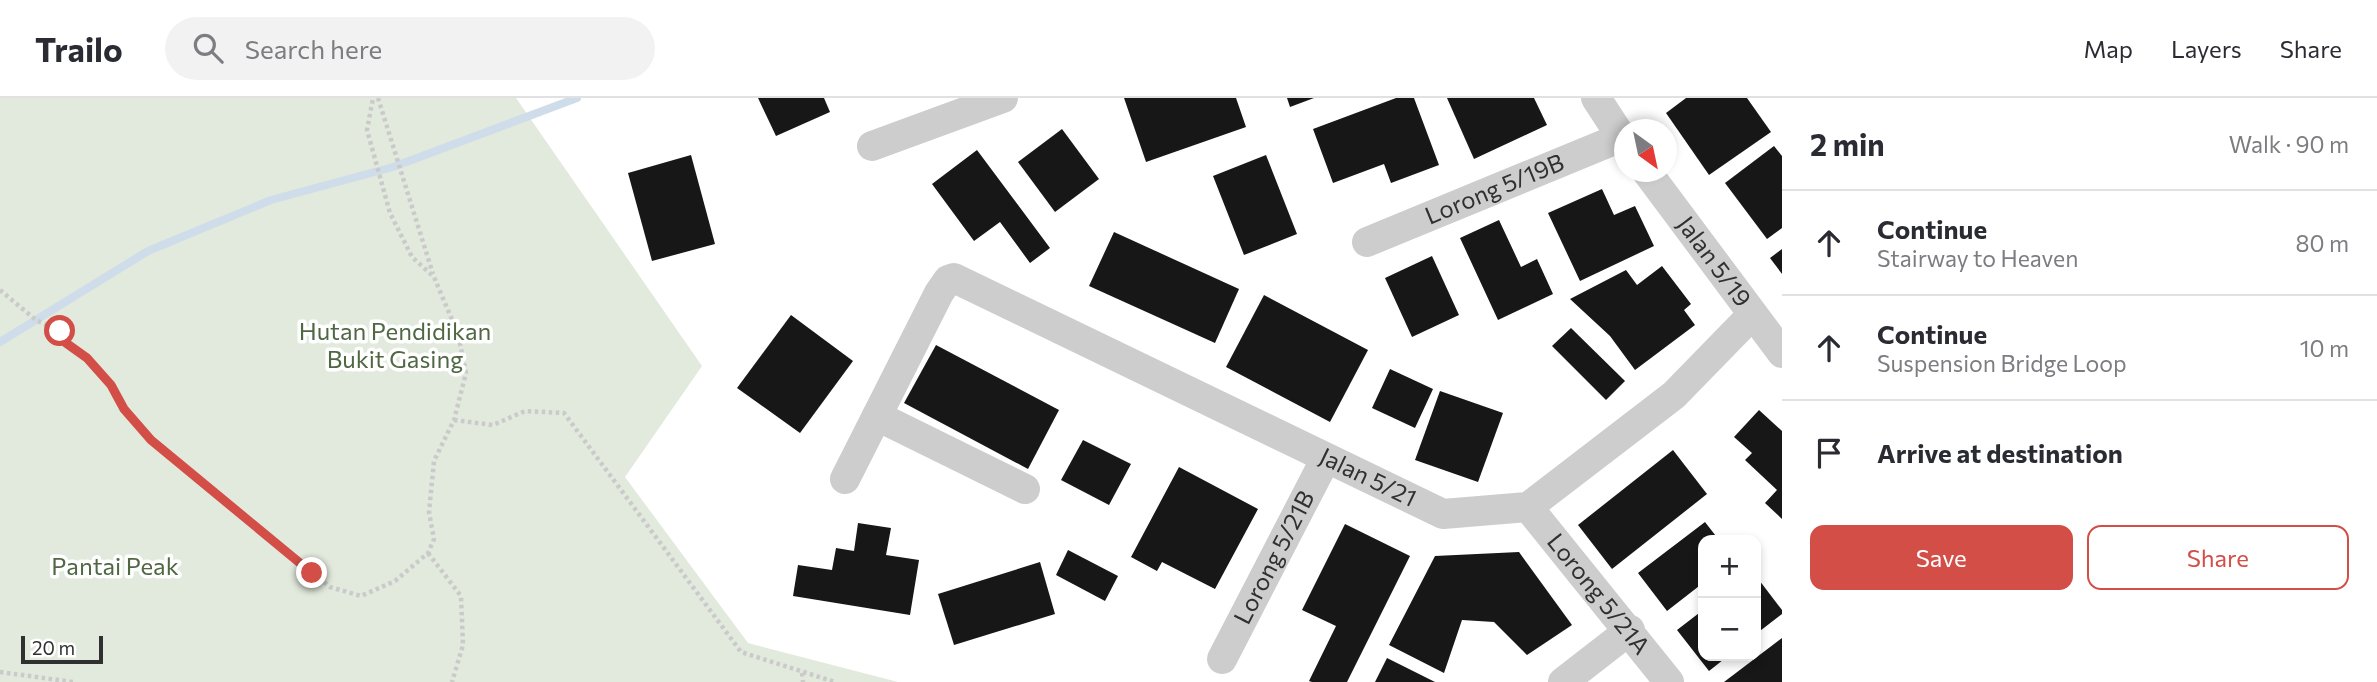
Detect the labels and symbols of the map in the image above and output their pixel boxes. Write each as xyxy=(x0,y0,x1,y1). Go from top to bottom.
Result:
north arrow xyxy=(1614,119,1677,182)
street label: Lorong 5/19B xyxy=(1420,147,1568,230)
street label: Jalan 5/19 xyxy=(1672,210,1758,312)
route start xyxy=(44,315,75,346)
park label: Hutan Pendidikan Bukit Gasing xyxy=(299,316,491,373)
street label: Jalan 5/21 xyxy=(1315,441,1422,512)
street label: Lorong 5/21B xyxy=(1227,486,1320,629)
street label: Lorong 5/21A xyxy=(1542,527,1657,660)
park label: Pantai Peak xyxy=(51,551,179,580)
route end xyxy=(296,557,327,588)
scale bar xyxy=(21,633,103,665)

